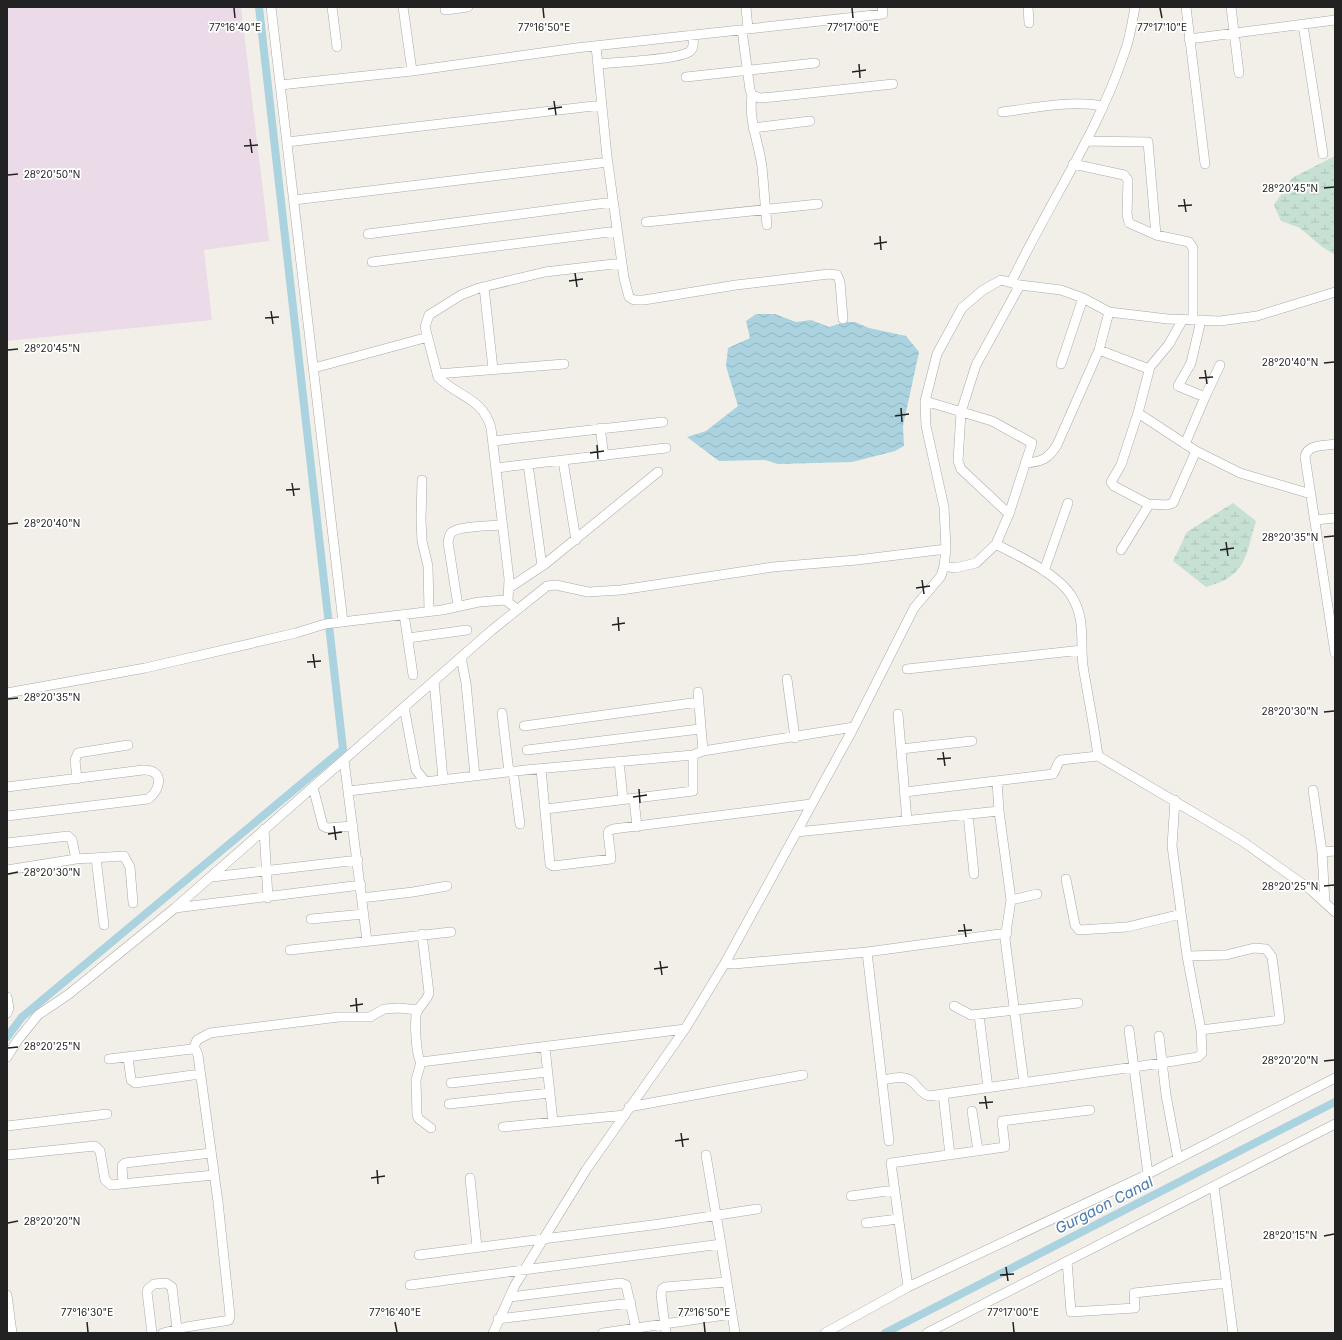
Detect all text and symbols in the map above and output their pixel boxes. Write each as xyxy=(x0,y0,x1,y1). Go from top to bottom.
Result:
text: 77°16'40"E xyxy=(209,21,261,33)
text: 77°16'50"E xyxy=(518,21,570,33)
text: 77°17'00"E xyxy=(827,21,879,33)
text: 77°17'10"E xyxy=(1137,21,1187,33)
text: 28°20'50"N xyxy=(24,168,80,180)
text: 28°20'45"N xyxy=(1262,182,1318,194)
text: 28°20'45"N xyxy=(24,342,80,354)
text: 28°20'40"N xyxy=(1262,356,1318,368)
text: 28°20'40"N xyxy=(24,517,80,529)
text: 28°20'35"N xyxy=(1262,531,1318,543)
text: 28°20'35"N xyxy=(24,691,80,703)
text: 28°20'30"N xyxy=(1262,705,1318,717)
text: 28°20'30"N xyxy=(24,866,80,878)
text: 28°20'25"N xyxy=(1262,880,1318,892)
text: 28°20'25"N xyxy=(24,1040,80,1052)
text: 28°20'20"N xyxy=(1262,1054,1318,1066)
water label: Gurgaon Canal xyxy=(1052,1172,1157,1238)
text: 28°20'20"N xyxy=(24,1215,80,1227)
text: 28°20'15"N xyxy=(1263,1229,1317,1241)
text: 77°16'30"E xyxy=(61,1306,113,1318)
text: 77°16'40"E xyxy=(369,1306,421,1318)
text: 77°16'50"E xyxy=(678,1306,730,1318)
text: 77°17'00"E xyxy=(987,1306,1039,1318)

